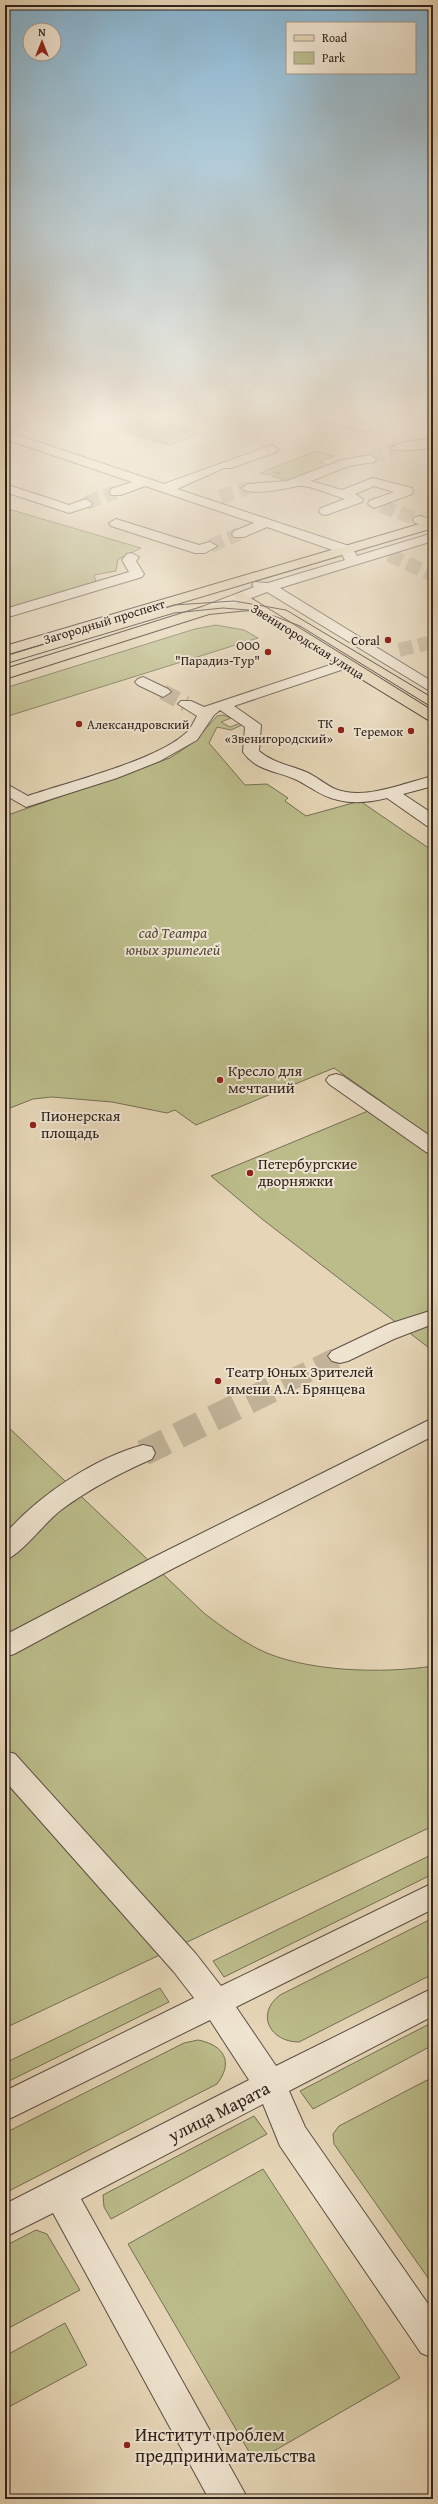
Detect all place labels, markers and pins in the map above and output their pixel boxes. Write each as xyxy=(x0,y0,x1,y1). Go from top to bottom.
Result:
place label: Coral xyxy=(351,631,380,650)
marker: Coral xyxy=(383,635,393,645)
place label: ООО "Парадиз-Тур" xyxy=(175,636,260,670)
marker: ООО "Парадиз-Тур" xyxy=(263,647,273,657)
place label: ТК «Звенигородский» xyxy=(225,714,333,748)
place label: Александровский xyxy=(87,715,190,734)
marker: Александровский xyxy=(74,719,84,729)
place label: Теремок xyxy=(354,722,403,741)
marker: ТК «Звенигородский» xyxy=(336,725,346,735)
marker: Теремок xyxy=(406,726,416,736)
place label: Кресло для мечтаний xyxy=(228,1060,303,1098)
marker: Кресло для мечтаний xyxy=(215,1075,225,1085)
place label: Пионерская площадь xyxy=(41,1105,121,1143)
marker: Пионерская площадь xyxy=(28,1120,38,1130)
place label: Петербургские дворняжки xyxy=(258,1153,357,1191)
marker: Петербургские дворняжки xyxy=(245,1168,255,1178)
place label: Театр Юных Зрителей имени А.А. Брянцева xyxy=(226,1361,374,1399)
marker: Театр Юных Зрителей имени А.А. Брянцева xyxy=(213,1376,223,1386)
place label: Институт проблем предпринимательства xyxy=(135,2421,316,2469)
marker: Институт проблем предпринимательства xyxy=(122,2440,132,2450)

